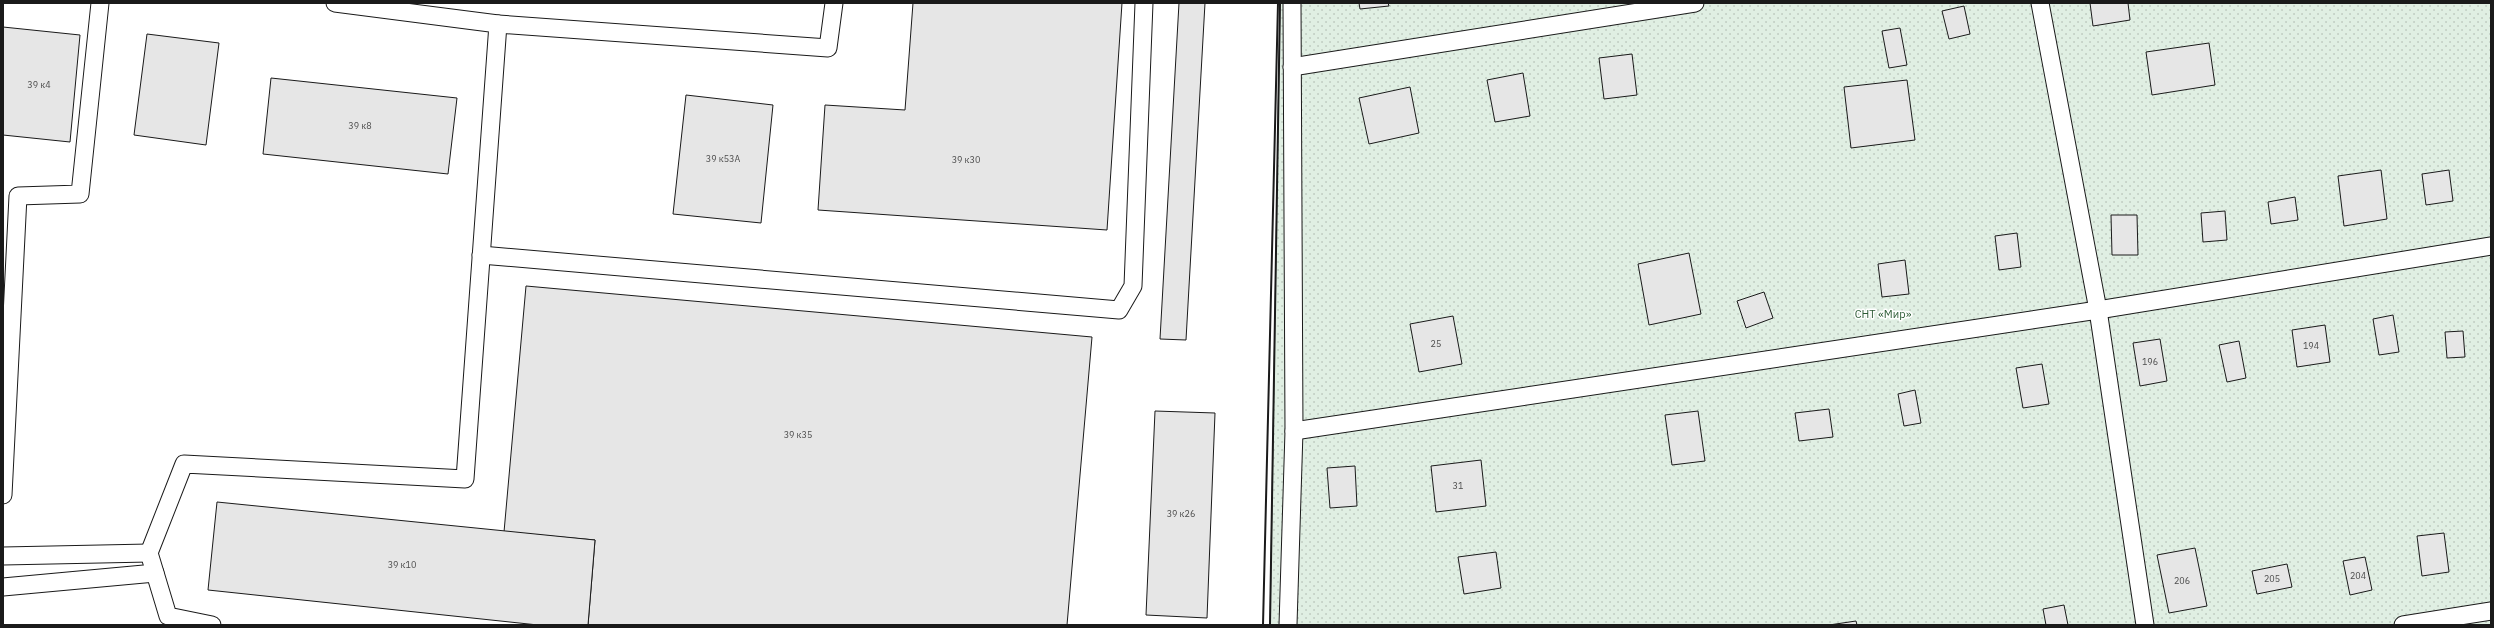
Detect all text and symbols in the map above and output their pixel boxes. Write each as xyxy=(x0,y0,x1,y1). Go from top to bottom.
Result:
house number: 39 к4 xyxy=(27,79,51,90)
house number: 39 к8 xyxy=(348,120,372,131)
house number: 39 к53А xyxy=(706,153,740,164)
house number: 39 к30 xyxy=(952,154,980,165)
park label: СНТ «Мир» xyxy=(1855,307,1912,321)
house number: 25 xyxy=(1431,338,1441,349)
house number: 194 xyxy=(2303,340,2319,351)
house number: 196 xyxy=(2142,356,2158,367)
house number: 39 к35 xyxy=(784,429,812,440)
house number: 31 xyxy=(1453,480,1463,491)
house number: 39 к26 xyxy=(1167,508,1195,519)
house number: 39 к10 xyxy=(388,559,416,570)
house number: 204 xyxy=(2350,570,2366,581)
house number: 205 xyxy=(2264,573,2280,584)
house number: 206 xyxy=(2174,575,2190,586)

